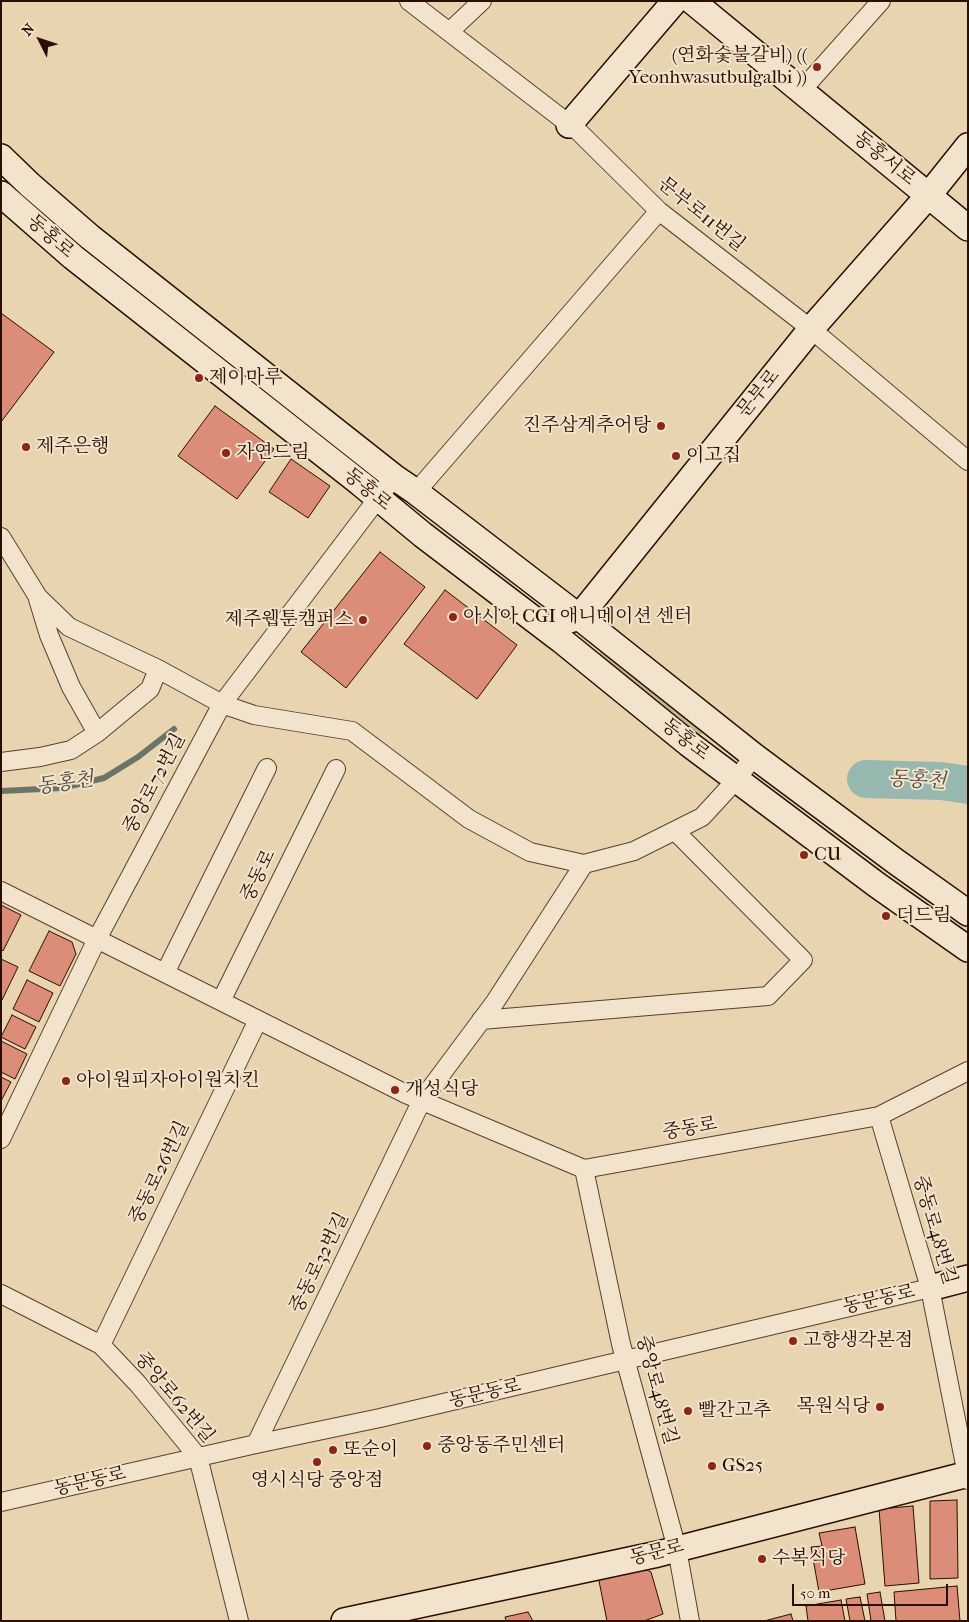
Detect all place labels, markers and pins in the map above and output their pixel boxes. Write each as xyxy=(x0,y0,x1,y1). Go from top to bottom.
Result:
place label: (연화숯불갈비) (( Yeonhwasutbulgalbi )) xyxy=(628,45,807,89)
marker: (연화숯불갈비) (( Yeonhwasutbulgalbi )) xyxy=(811,61,823,73)
place label: 제이마루 xyxy=(209,367,282,389)
marker: 제이마루 xyxy=(193,372,205,384)
place label: 진주삼계추어탕 xyxy=(523,415,651,437)
marker: 진주삼계추어탕 xyxy=(655,420,667,432)
place label: 제주은행 xyxy=(36,436,109,458)
marker: 제주은행 xyxy=(20,441,32,453)
place label: 자연드림 xyxy=(236,442,309,464)
place label: 이고집 xyxy=(686,445,741,467)
marker: 자연드림 xyxy=(220,447,232,459)
marker: 이고집 xyxy=(670,450,682,462)
place label: 아시아 CGI 애니메이션 센터 xyxy=(463,606,692,628)
place label: 제주웹툰캠퍼스 xyxy=(225,609,353,631)
marker: 아시아 CGI 애니메이션 센터 xyxy=(447,611,459,623)
marker: 제주웹툰캠퍼스 xyxy=(357,614,369,626)
place label: CU xyxy=(814,844,842,866)
marker: CU xyxy=(798,849,810,861)
place label: 더드림 xyxy=(896,905,951,927)
marker: 더드림 xyxy=(880,910,892,922)
place label: 아이원피자아이원치킨 xyxy=(76,1070,260,1092)
marker: 아이원피자아이원치킨 xyxy=(60,1075,72,1087)
place label: 개성식당 xyxy=(405,1079,478,1101)
marker: 개성식당 xyxy=(389,1084,401,1096)
place label: 고향생각본점 xyxy=(803,1330,913,1352)
marker: 고향생각본점 xyxy=(787,1335,799,1347)
place label: 목원식당 xyxy=(797,1396,870,1418)
place label: 빨간고추 xyxy=(698,1400,771,1422)
marker: 목원식당 xyxy=(874,1401,886,1413)
marker: 빨간고추 xyxy=(682,1405,694,1417)
place label: 중앙동주민센터 xyxy=(437,1435,565,1457)
place label: 또순이 xyxy=(343,1439,398,1461)
marker: 중앙동주민센터 xyxy=(421,1440,433,1452)
marker: 또순이 xyxy=(327,1444,339,1456)
place label: GS25 xyxy=(722,1455,763,1477)
marker: 영시식당 중앙점 xyxy=(311,1456,323,1468)
marker: GS25 xyxy=(706,1460,718,1472)
place label: 영시식당 중앙점 xyxy=(251,1470,383,1492)
place label: 수복식당 xyxy=(772,1548,845,1570)
marker: 수복식당 xyxy=(756,1553,768,1565)

